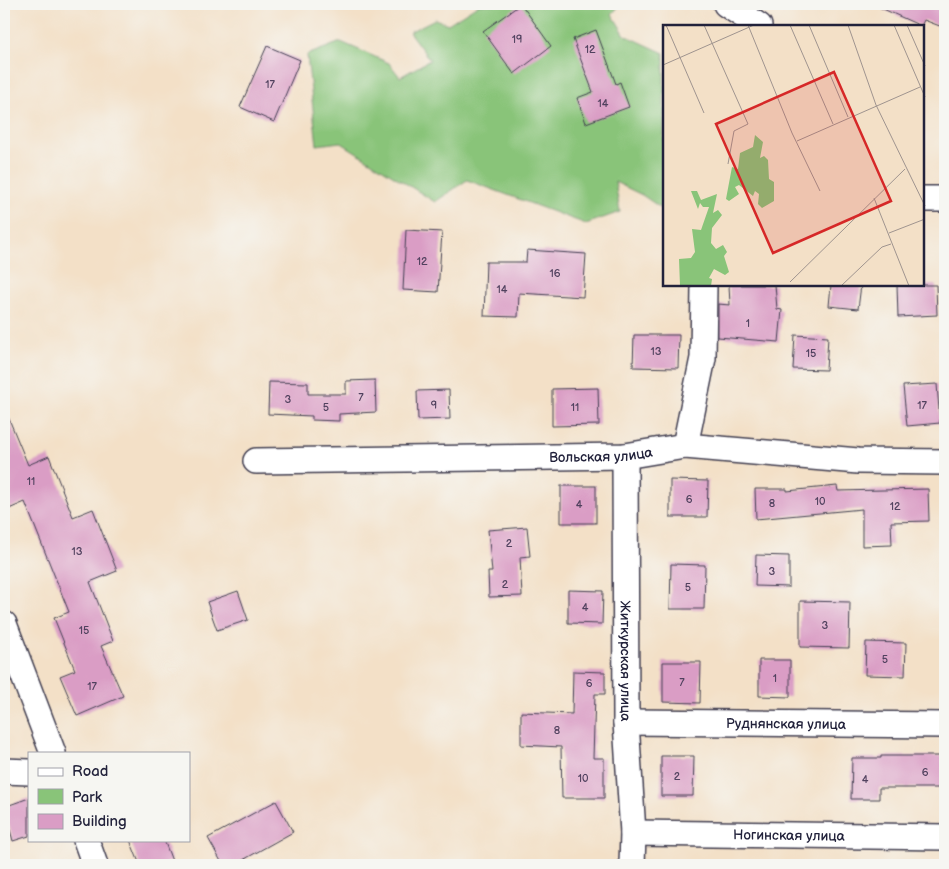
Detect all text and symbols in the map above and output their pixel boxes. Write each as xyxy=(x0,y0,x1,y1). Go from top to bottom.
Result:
inset map xyxy=(663,25,924,286)
house number: 19 xyxy=(512,33,522,46)
house number: 12 xyxy=(585,43,596,56)
house number: 17 xyxy=(265,78,275,91)
house number: 14 xyxy=(598,97,609,110)
house number: 12 xyxy=(417,255,428,268)
house number: 16 xyxy=(550,267,561,280)
house number: 14 xyxy=(497,283,508,296)
house number: 1 xyxy=(746,317,750,330)
house number: 13 xyxy=(650,345,662,358)
house number: 15 xyxy=(806,347,816,360)
house number: 7 xyxy=(358,391,364,404)
house number: 3 xyxy=(285,393,292,406)
house number: 9 xyxy=(431,399,437,412)
house number: 17 xyxy=(917,399,927,412)
house number: 5 xyxy=(323,401,329,414)
house number: 11 xyxy=(571,401,579,414)
street label: Вольская улица xyxy=(549,443,655,466)
house number: 11 xyxy=(27,475,35,488)
house number: 6 xyxy=(686,493,693,506)
house number: 10 xyxy=(815,495,826,508)
house number: 8 xyxy=(769,497,775,510)
house number: 4 xyxy=(576,498,583,511)
house number: 12 xyxy=(890,500,901,513)
house number: 2 xyxy=(506,537,513,550)
house number: 13 xyxy=(71,545,83,558)
house number: 3 xyxy=(769,565,776,578)
house number: 2 xyxy=(502,578,509,591)
house number: 5 xyxy=(685,581,691,594)
street label: Житкурская улица xyxy=(617,600,634,722)
house number: 4 xyxy=(582,601,589,614)
house number: 3 xyxy=(822,619,829,632)
house number: 15 xyxy=(79,624,89,637)
house number: 5 xyxy=(882,653,888,666)
house number: 1 xyxy=(773,672,777,685)
house number: 7 xyxy=(679,676,685,689)
house number: 6 xyxy=(586,677,593,690)
house number: 17 xyxy=(87,680,97,693)
street label: Руднянская улица xyxy=(726,715,847,733)
house number: 8 xyxy=(554,724,560,737)
legend xyxy=(28,752,190,842)
text: Road xyxy=(72,762,108,781)
house number: 6 xyxy=(922,766,929,779)
house number: 2 xyxy=(674,770,681,783)
house number: 10 xyxy=(578,772,589,785)
house number: 4 xyxy=(862,773,869,786)
text: Park xyxy=(72,788,103,807)
text: Building xyxy=(72,812,127,831)
street label: Ногинская улица xyxy=(733,826,846,845)

